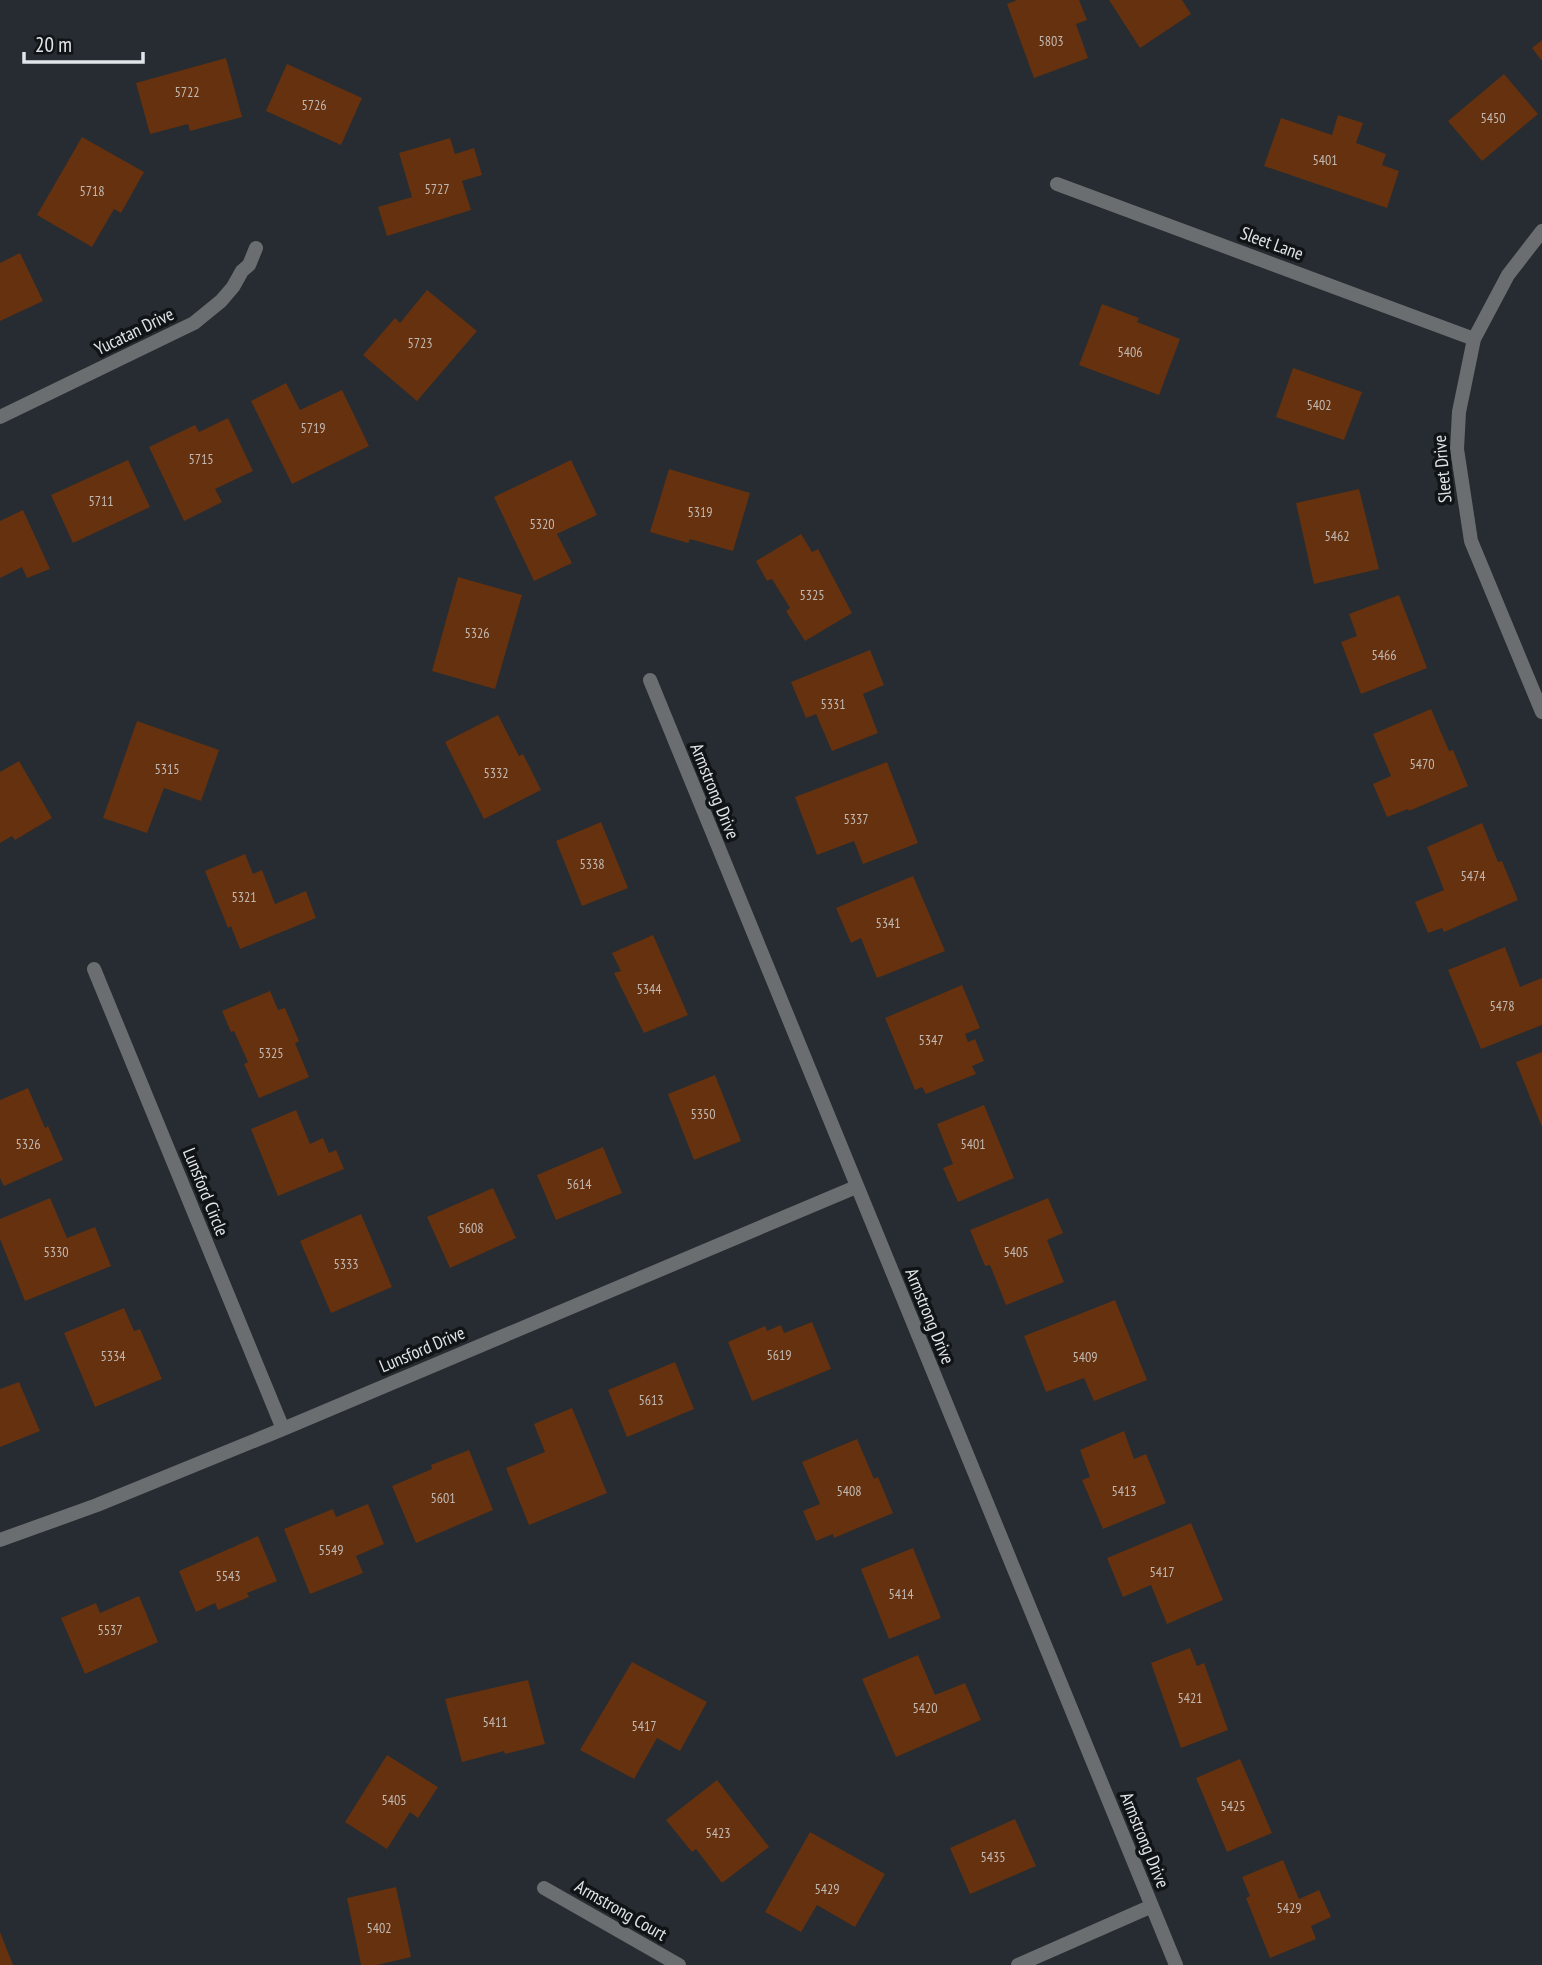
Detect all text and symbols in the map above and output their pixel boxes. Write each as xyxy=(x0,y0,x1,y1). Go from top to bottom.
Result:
scale bar xyxy=(24,21,144,65)
text: 20 m xyxy=(35,31,72,58)
house number: 5803 xyxy=(1038,32,1064,50)
house number: 5722 xyxy=(174,83,200,101)
house number: 5726 xyxy=(301,96,327,114)
house number: 5450 xyxy=(1480,109,1506,127)
house number: 5401 xyxy=(1312,151,1338,169)
house number: 5727 xyxy=(424,180,450,198)
house number: 5718 xyxy=(79,182,105,200)
street label: Sleet Lane xyxy=(1237,221,1307,265)
street label: Yucatan Drive xyxy=(91,302,177,360)
house number: 5723 xyxy=(407,334,433,352)
house number: 5406 xyxy=(1117,343,1143,361)
house number: 5402 xyxy=(1306,396,1332,414)
house number: 5719 xyxy=(300,419,326,437)
street label: Sleet Drive xyxy=(1428,434,1456,504)
house number: 5715 xyxy=(188,450,214,468)
house number: 5711 xyxy=(88,492,114,510)
house number: 5319 xyxy=(687,503,713,521)
house number: 5320 xyxy=(529,515,555,533)
house number: 5462 xyxy=(1324,527,1350,545)
house number: 5325 xyxy=(799,586,825,604)
house number: 5326 xyxy=(464,624,490,642)
house number: 5466 xyxy=(1371,646,1397,664)
house number: 5331 xyxy=(820,695,846,713)
street label: Armstrong Drive xyxy=(685,740,745,842)
house number: 5470 xyxy=(1409,755,1435,773)
house number: 5315 xyxy=(154,760,180,778)
house number: 5332 xyxy=(483,764,509,782)
house number: 5337 xyxy=(843,810,869,828)
house number: 5338 xyxy=(579,855,605,873)
house number: 5474 xyxy=(1460,867,1486,885)
house number: 5321 xyxy=(231,888,257,906)
house number: 5341 xyxy=(875,914,901,932)
house number: 5344 xyxy=(636,980,662,998)
house number: 5478 xyxy=(1489,997,1515,1015)
house number: 5347 xyxy=(918,1031,944,1049)
house number: 5325 xyxy=(258,1044,284,1062)
house number: 5350 xyxy=(690,1105,716,1123)
house number: 5326 xyxy=(15,1135,41,1153)
house number: 5401 xyxy=(960,1135,986,1153)
street label: Lunsford Circle xyxy=(178,1145,234,1239)
house number: 5614 xyxy=(566,1175,592,1193)
house number: 5608 xyxy=(458,1219,484,1237)
house number: 5330 xyxy=(43,1243,69,1261)
house number: 5405 xyxy=(1003,1243,1029,1261)
house number: 5333 xyxy=(333,1255,359,1273)
street label: Armstrong Drive xyxy=(900,1265,960,1367)
street label: Lunsford Drive xyxy=(376,1321,468,1377)
house number: 5619 xyxy=(766,1346,792,1364)
house number: 5334 xyxy=(100,1347,126,1365)
house number: 5409 xyxy=(1072,1348,1098,1366)
house number: 5613 xyxy=(638,1391,664,1409)
house number: 5408 xyxy=(836,1482,862,1500)
house number: 5413 xyxy=(1111,1482,1137,1500)
house number: 5601 xyxy=(430,1489,456,1507)
house number: 5549 xyxy=(318,1541,344,1559)
house number: 5417 xyxy=(1149,1563,1175,1581)
house number: 5543 xyxy=(215,1567,241,1585)
house number: 5414 xyxy=(888,1585,914,1603)
house number: 5537 xyxy=(97,1621,123,1639)
house number: 5421 xyxy=(1177,1689,1203,1707)
house number: 5420 xyxy=(912,1699,938,1717)
house number: 5411 xyxy=(482,1713,508,1731)
house number: 5417 xyxy=(631,1717,657,1735)
street label: Armstrong Drive xyxy=(1115,1789,1175,1891)
house number: 5405 xyxy=(381,1791,407,1809)
house number: 5425 xyxy=(1220,1797,1246,1815)
house number: 5423 xyxy=(705,1824,731,1842)
house number: 5435 xyxy=(980,1848,1006,1866)
street label: Armstrong Court xyxy=(571,1875,671,1945)
house number: 5429 xyxy=(814,1880,840,1898)
house number: 5429 xyxy=(1276,1899,1302,1917)
house number: 5402 xyxy=(366,1919,392,1937)

